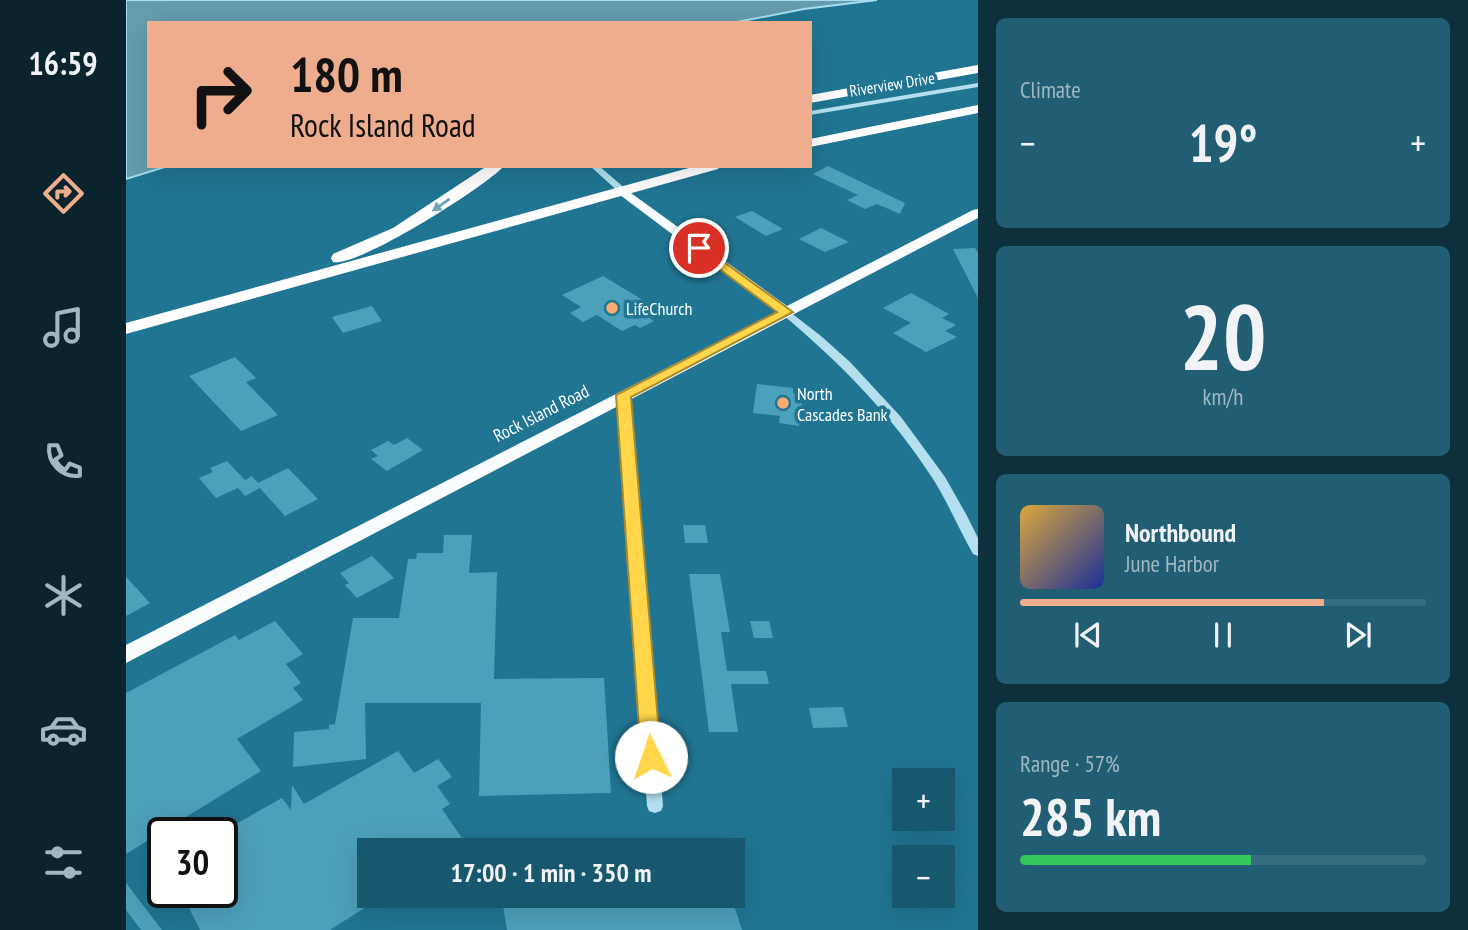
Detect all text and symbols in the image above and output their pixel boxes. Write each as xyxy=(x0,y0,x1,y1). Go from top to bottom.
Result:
text: 16:59 xyxy=(28,42,98,84)
text: 180 m xyxy=(290,42,403,106)
icon: right xyxy=(175,49,266,140)
street label: Riverview Drive xyxy=(848,67,936,101)
text: Climate xyxy=(1020,75,1081,104)
text: Rock Island Road xyxy=(290,104,476,146)
text: 19° xyxy=(1189,109,1257,176)
text: − xyxy=(1020,118,1036,167)
text: + xyxy=(1410,118,1426,167)
icon: directions xyxy=(39,169,88,218)
one-way arrow xyxy=(431,198,450,211)
pin xyxy=(669,218,729,278)
icon: arrive xyxy=(680,229,718,267)
text: 20 xyxy=(1180,277,1267,395)
place label: LifeChurch xyxy=(626,297,693,320)
marker: LifeChurch xyxy=(604,300,620,316)
icon: music xyxy=(39,303,88,352)
street label: Rock Island Road xyxy=(489,379,593,447)
place label: North Cascades Bank xyxy=(797,382,888,426)
text: km/h xyxy=(1203,382,1243,411)
marker: North Cascades Bank xyxy=(775,395,791,411)
icon: phone xyxy=(39,437,88,486)
text: Northbound xyxy=(1125,516,1236,549)
text: June Harbor xyxy=(1125,549,1219,578)
icon: climate xyxy=(39,571,88,620)
icon: previous xyxy=(1069,616,1107,654)
icon: pause xyxy=(1204,616,1242,654)
icon: next xyxy=(1339,616,1377,654)
icon: car xyxy=(39,705,88,754)
position arrow xyxy=(614,720,688,794)
text: Range · 57% xyxy=(1020,749,1120,778)
map controls xyxy=(892,768,955,908)
button: + xyxy=(892,768,955,831)
text: 285 km xyxy=(1020,783,1161,850)
speed limit sign: 30 xyxy=(147,817,238,908)
icon: filters xyxy=(39,838,88,887)
button: − xyxy=(892,845,955,908)
text: 17:00 · 1 min · 350 m xyxy=(451,856,651,889)

